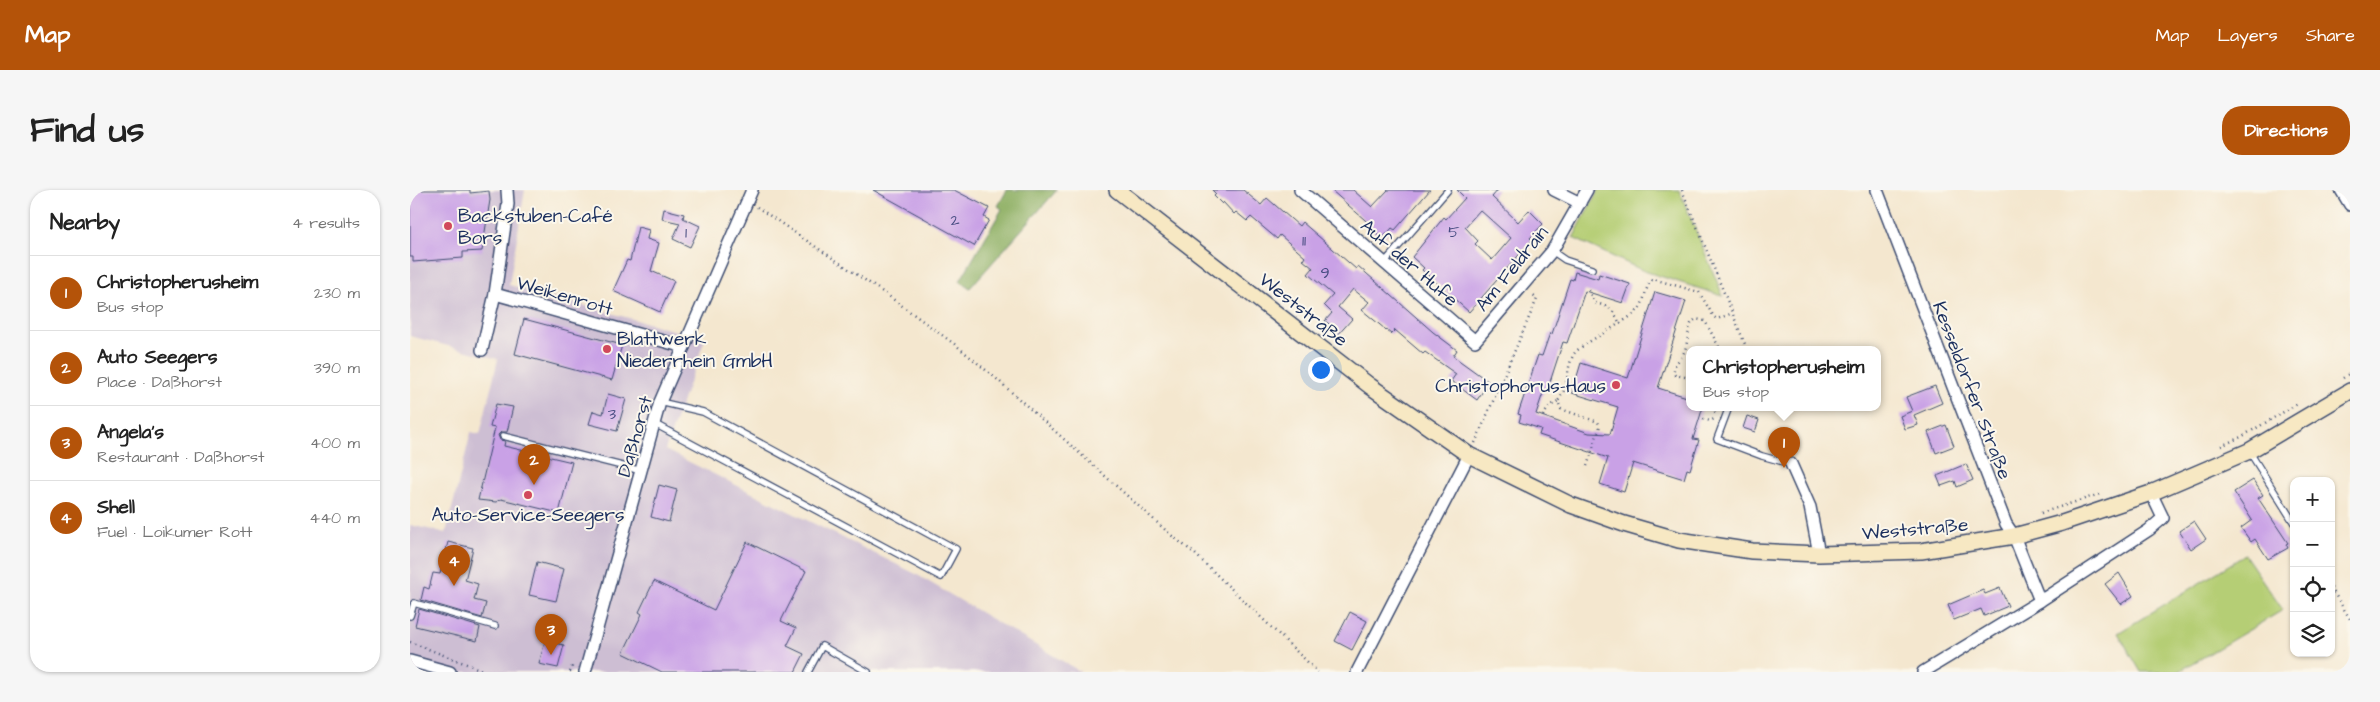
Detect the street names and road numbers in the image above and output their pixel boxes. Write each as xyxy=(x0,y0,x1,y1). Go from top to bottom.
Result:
street label: Auf der Hufe xyxy=(1354,213,1464,313)
street label: Am Feldrain xyxy=(1469,220,1555,318)
street label: Weststraße xyxy=(1253,267,1353,354)
street label: Weikenrott xyxy=(513,270,616,323)
street label: Kesseldorfer Straße xyxy=(1925,298,2018,483)
street label: Daßhorst xyxy=(611,392,660,480)
street label: Weststraße xyxy=(1861,511,1969,548)

